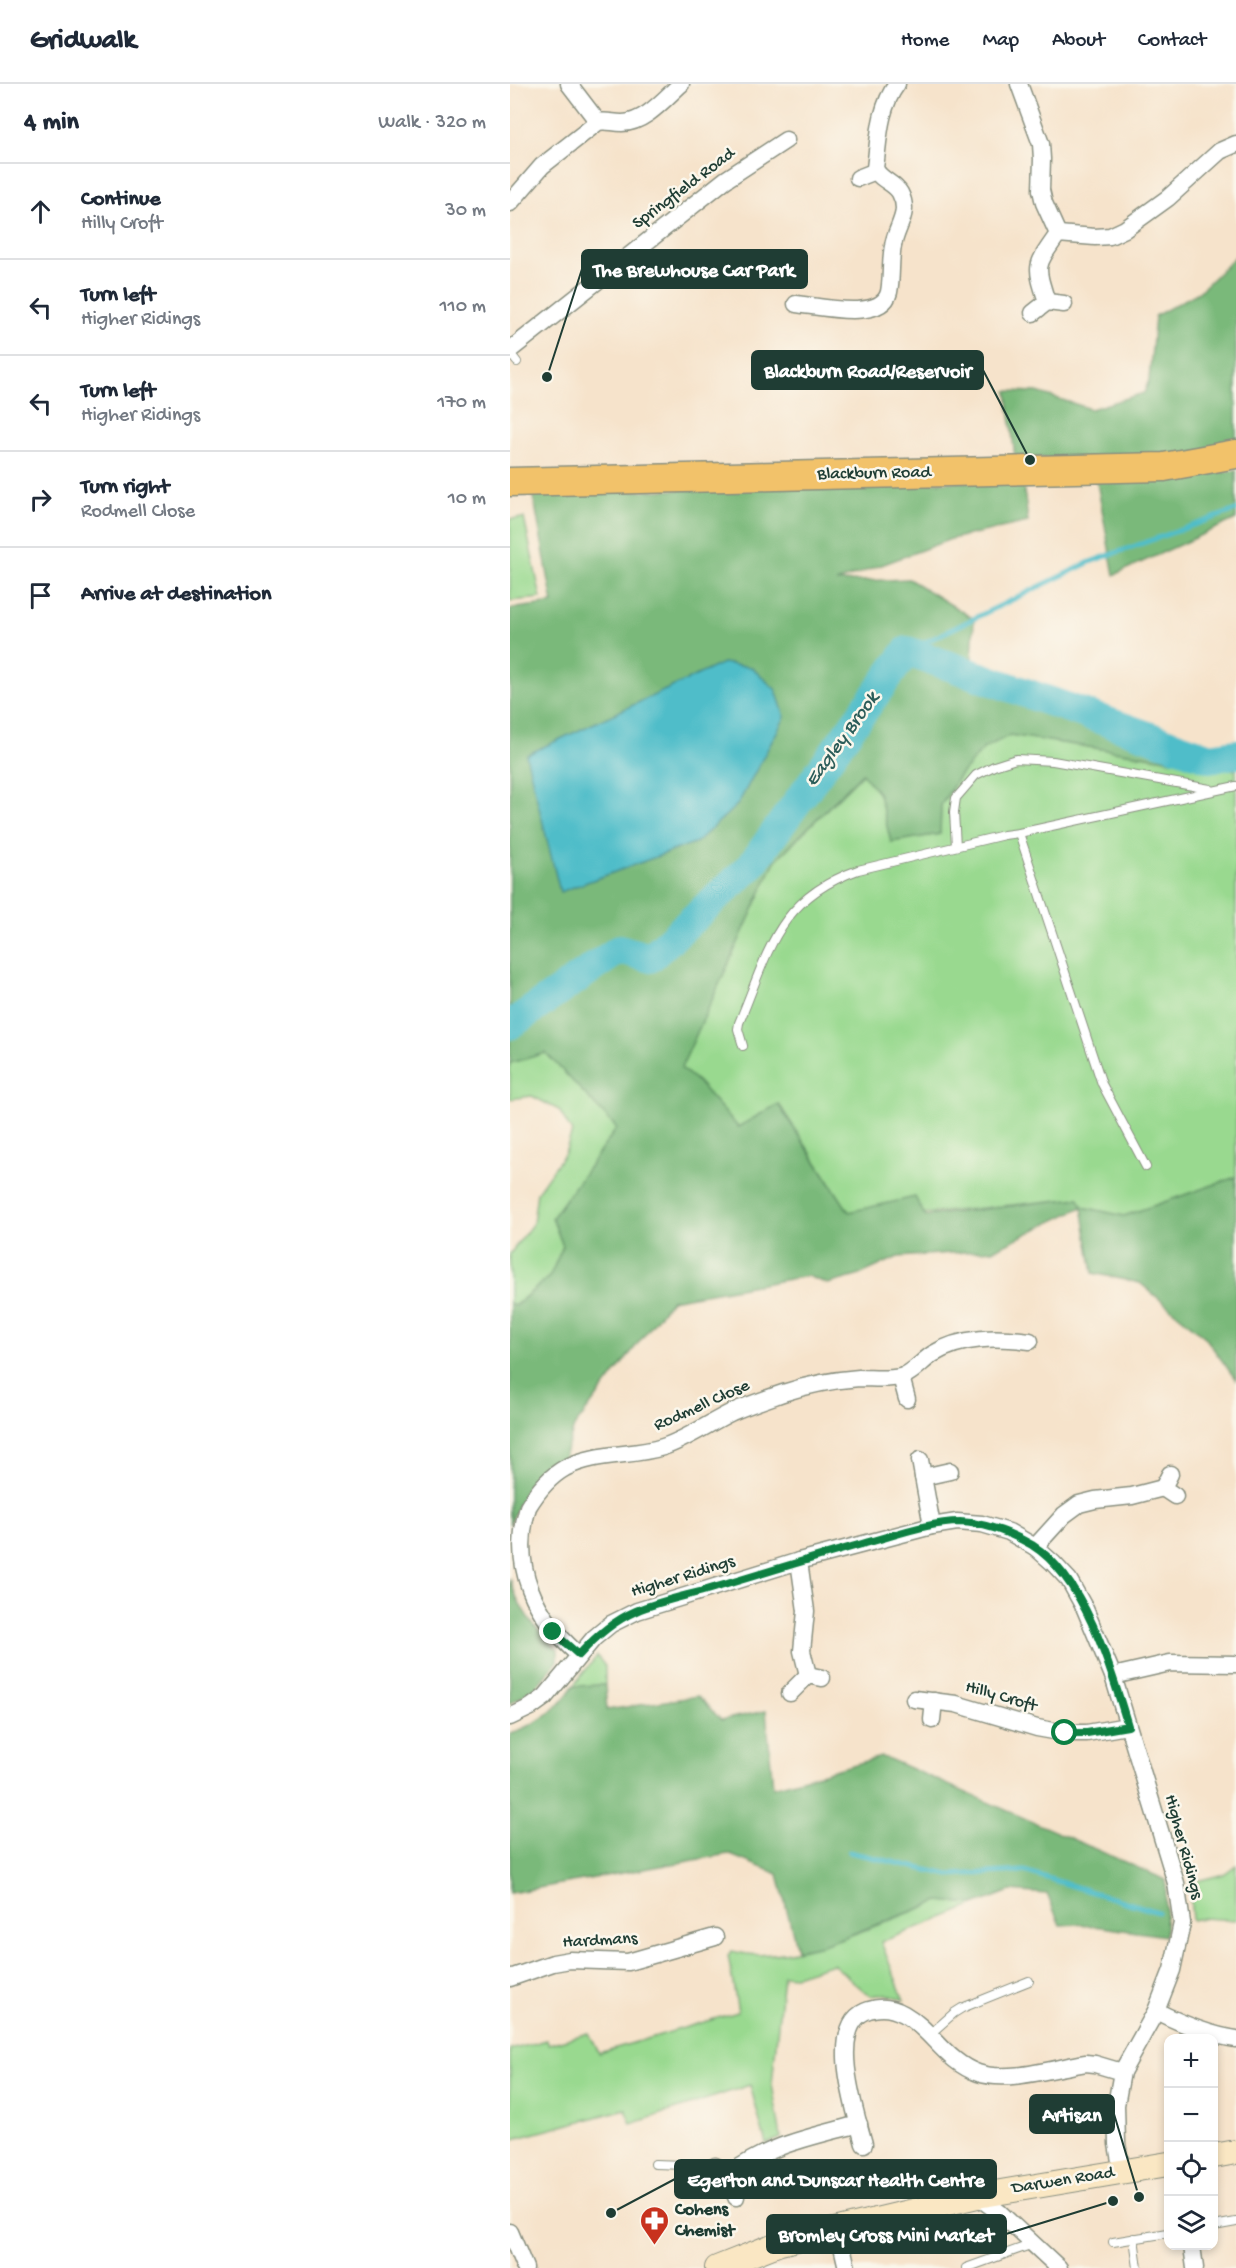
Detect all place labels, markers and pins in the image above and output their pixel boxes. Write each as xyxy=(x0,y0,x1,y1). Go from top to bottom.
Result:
callout: The Brewhouse Car Park xyxy=(582,250,807,288)
callout: Blackburn Road/Reservoir xyxy=(752,351,983,389)
callout: Artisan xyxy=(1030,2095,1114,2133)
callout: Egerton and Dunscar Health Centre xyxy=(675,2160,996,2198)
place label: Cohens Chemist xyxy=(674,2200,736,2242)
pharmacy icon: Cohens Chemist xyxy=(638,2204,670,2246)
callout: Bromley Cross Mini Market xyxy=(767,2215,1006,2253)

